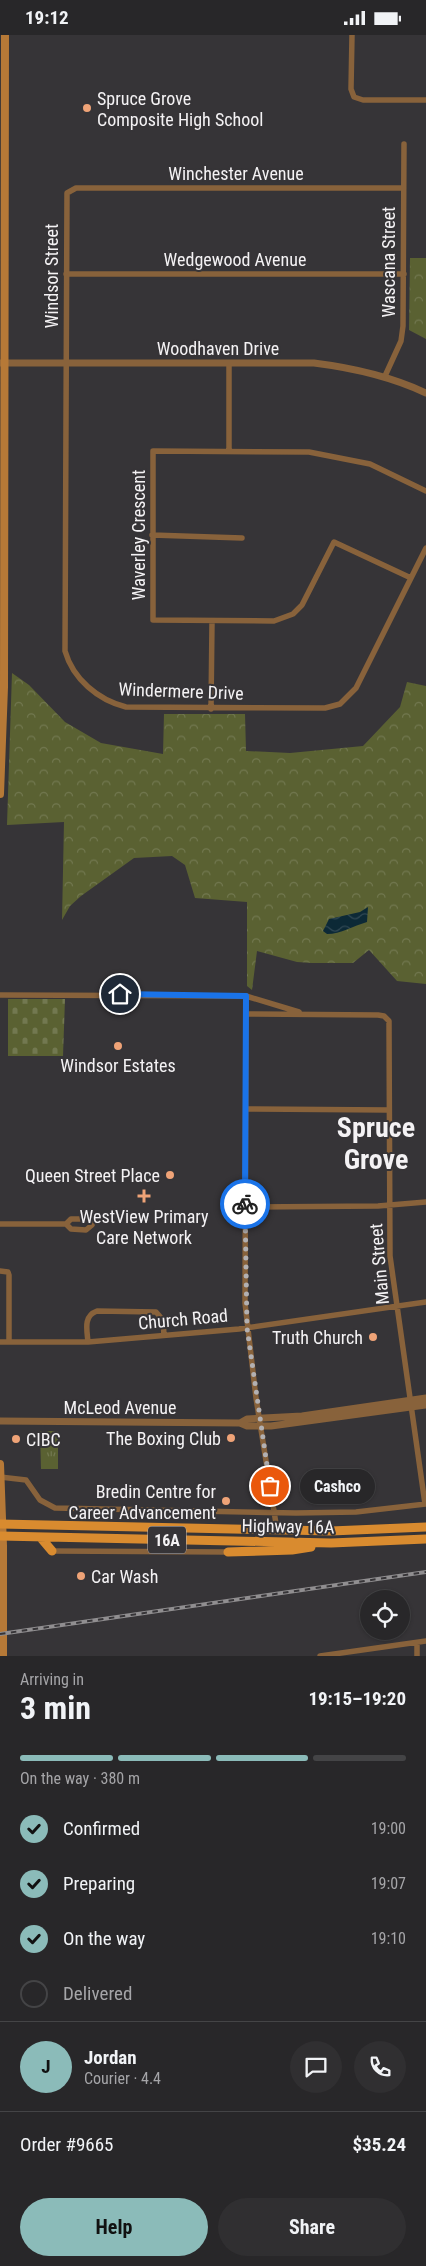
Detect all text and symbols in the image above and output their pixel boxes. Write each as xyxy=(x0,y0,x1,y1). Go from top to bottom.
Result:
text: 19:12 xyxy=(25,6,69,29)
place label: Spruce Grove Composite High School xyxy=(97,88,263,130)
marker: Spruce Grove Composite High School xyxy=(81,102,93,114)
street label: Winchester Avenue xyxy=(168,163,304,184)
street label: Wascana Street xyxy=(378,207,399,317)
street label: Windsor Street xyxy=(41,224,62,328)
street label: Wedgewood Avenue xyxy=(164,249,306,270)
street label: Woodhaven Drive xyxy=(157,338,279,359)
street label: Waverley Crescent xyxy=(128,470,149,600)
street label: Windermere Drive xyxy=(118,678,244,704)
pin xyxy=(99,973,141,1015)
icon: home xyxy=(106,980,134,1008)
marker: Windsor Estates xyxy=(112,1040,124,1052)
place label: Windsor Estates xyxy=(60,1055,176,1076)
district label: Spruce Grove xyxy=(337,1111,415,1176)
place label: Queen Street Place xyxy=(25,1165,160,1186)
marker: Queen Street Place xyxy=(164,1169,176,1181)
courier xyxy=(220,1179,270,1229)
marker: WestView Primary Care Network xyxy=(137,1189,151,1203)
icon: bike xyxy=(231,1190,259,1218)
place label: WestView Primary Care Network xyxy=(80,1206,209,1248)
street label: Main Street xyxy=(365,1223,393,1305)
street label: Church Road xyxy=(137,1305,229,1333)
place label: Truth Church xyxy=(272,1327,363,1348)
marker: Truth Church xyxy=(367,1331,379,1343)
street label: McLeod Avenue xyxy=(64,1397,176,1418)
place label: The Boxing Club xyxy=(106,1428,221,1449)
place label: CIBC xyxy=(26,1429,61,1450)
marker: The Boxing Club xyxy=(225,1432,237,1444)
marker: CIBC xyxy=(10,1433,22,1445)
pin xyxy=(249,1465,291,1507)
callout: Cashco xyxy=(300,1469,375,1503)
icon: bag xyxy=(256,1472,284,1500)
text: Cashco xyxy=(314,1477,361,1496)
place label: Bredin Centre for Career Advancement xyxy=(68,1481,217,1523)
marker: Bredin Centre for Career Advancement xyxy=(220,1495,232,1507)
street label: Highway 16A xyxy=(241,1515,335,1537)
road number: 16A xyxy=(148,1527,186,1553)
place label: Car Wash xyxy=(91,1566,158,1587)
marker: Car Wash xyxy=(75,1570,87,1582)
map controls xyxy=(360,1590,410,1640)
button: locate xyxy=(360,1590,410,1640)
text: Arriving in xyxy=(20,1670,84,1689)
text: 19:15–19:20 xyxy=(308,1687,406,1710)
text: 3 min xyxy=(20,1689,91,1727)
text: On the way · 380 m xyxy=(20,1769,140,1788)
icon: check xyxy=(20,1815,48,1843)
text: Confirmed xyxy=(63,1817,140,1840)
text: 19:00 xyxy=(371,1819,406,1838)
icon: check xyxy=(20,1870,48,1898)
text: Preparing xyxy=(63,1872,135,1895)
text: 19:07 xyxy=(371,1874,406,1893)
icon: check xyxy=(20,1925,48,1953)
text: On the way xyxy=(63,1927,145,1950)
text: 19:10 xyxy=(371,1929,406,1948)
text: Delivered xyxy=(63,1982,132,2005)
button: chat xyxy=(290,2041,342,2093)
button: phone xyxy=(354,2041,406,2093)
text: Jordan xyxy=(84,2046,137,2069)
text: J xyxy=(41,2055,51,2078)
text: Courier · 4.4 xyxy=(84,2069,161,2088)
text: Order #9665 xyxy=(20,2133,113,2156)
text: $35.24 xyxy=(352,2133,406,2156)
button: Help xyxy=(20,2198,208,2256)
button: Share xyxy=(218,2198,406,2256)

